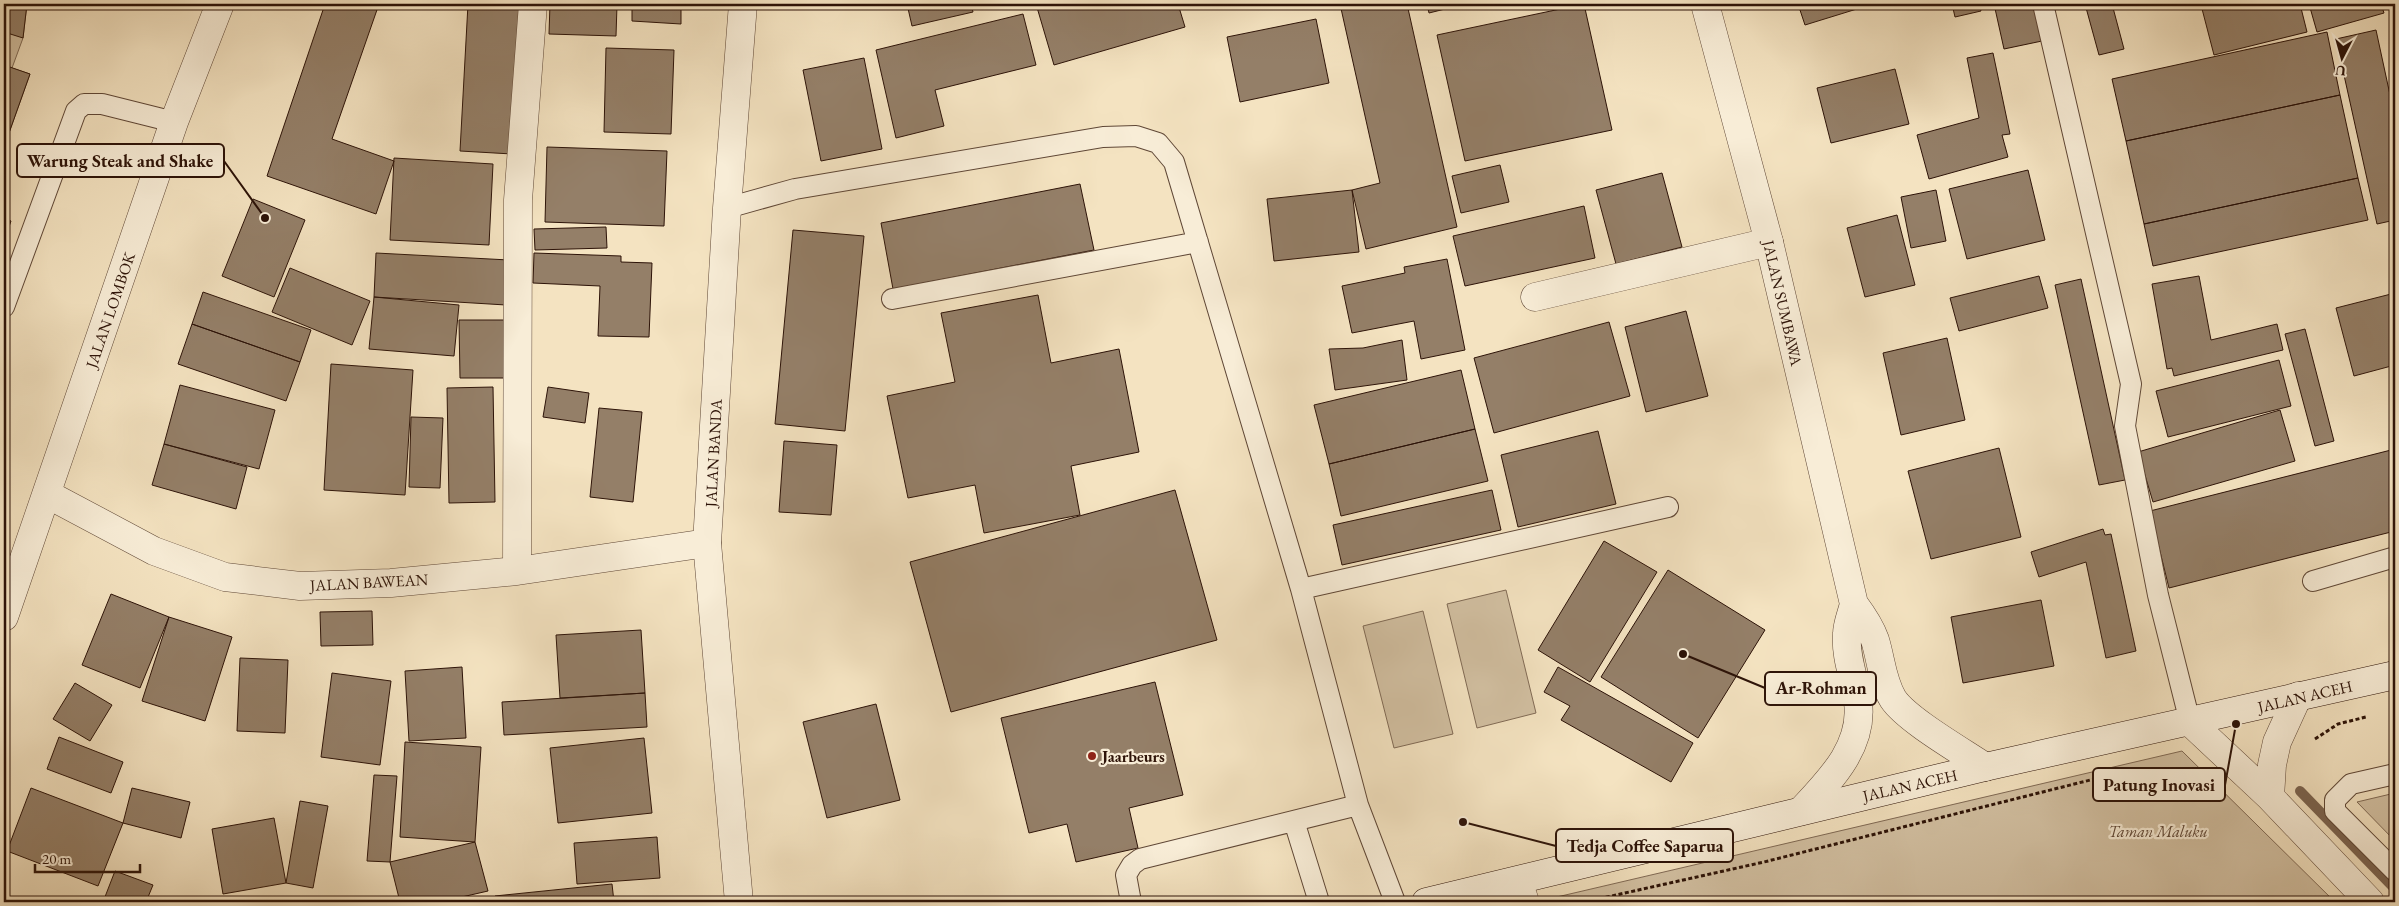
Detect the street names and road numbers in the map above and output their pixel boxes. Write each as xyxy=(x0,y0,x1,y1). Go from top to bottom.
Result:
street label: JALAN SUMBAWA xyxy=(1757,236,1807,369)
street label: JALAN LOMBOK xyxy=(80,248,140,373)
street label: JALAN BANDA xyxy=(700,397,727,510)
street label: JALAN BAWEAN xyxy=(307,569,429,596)
street label: JALAN ACEH xyxy=(2254,675,2355,718)
street label: JALAN ACEH xyxy=(1859,764,1960,807)

